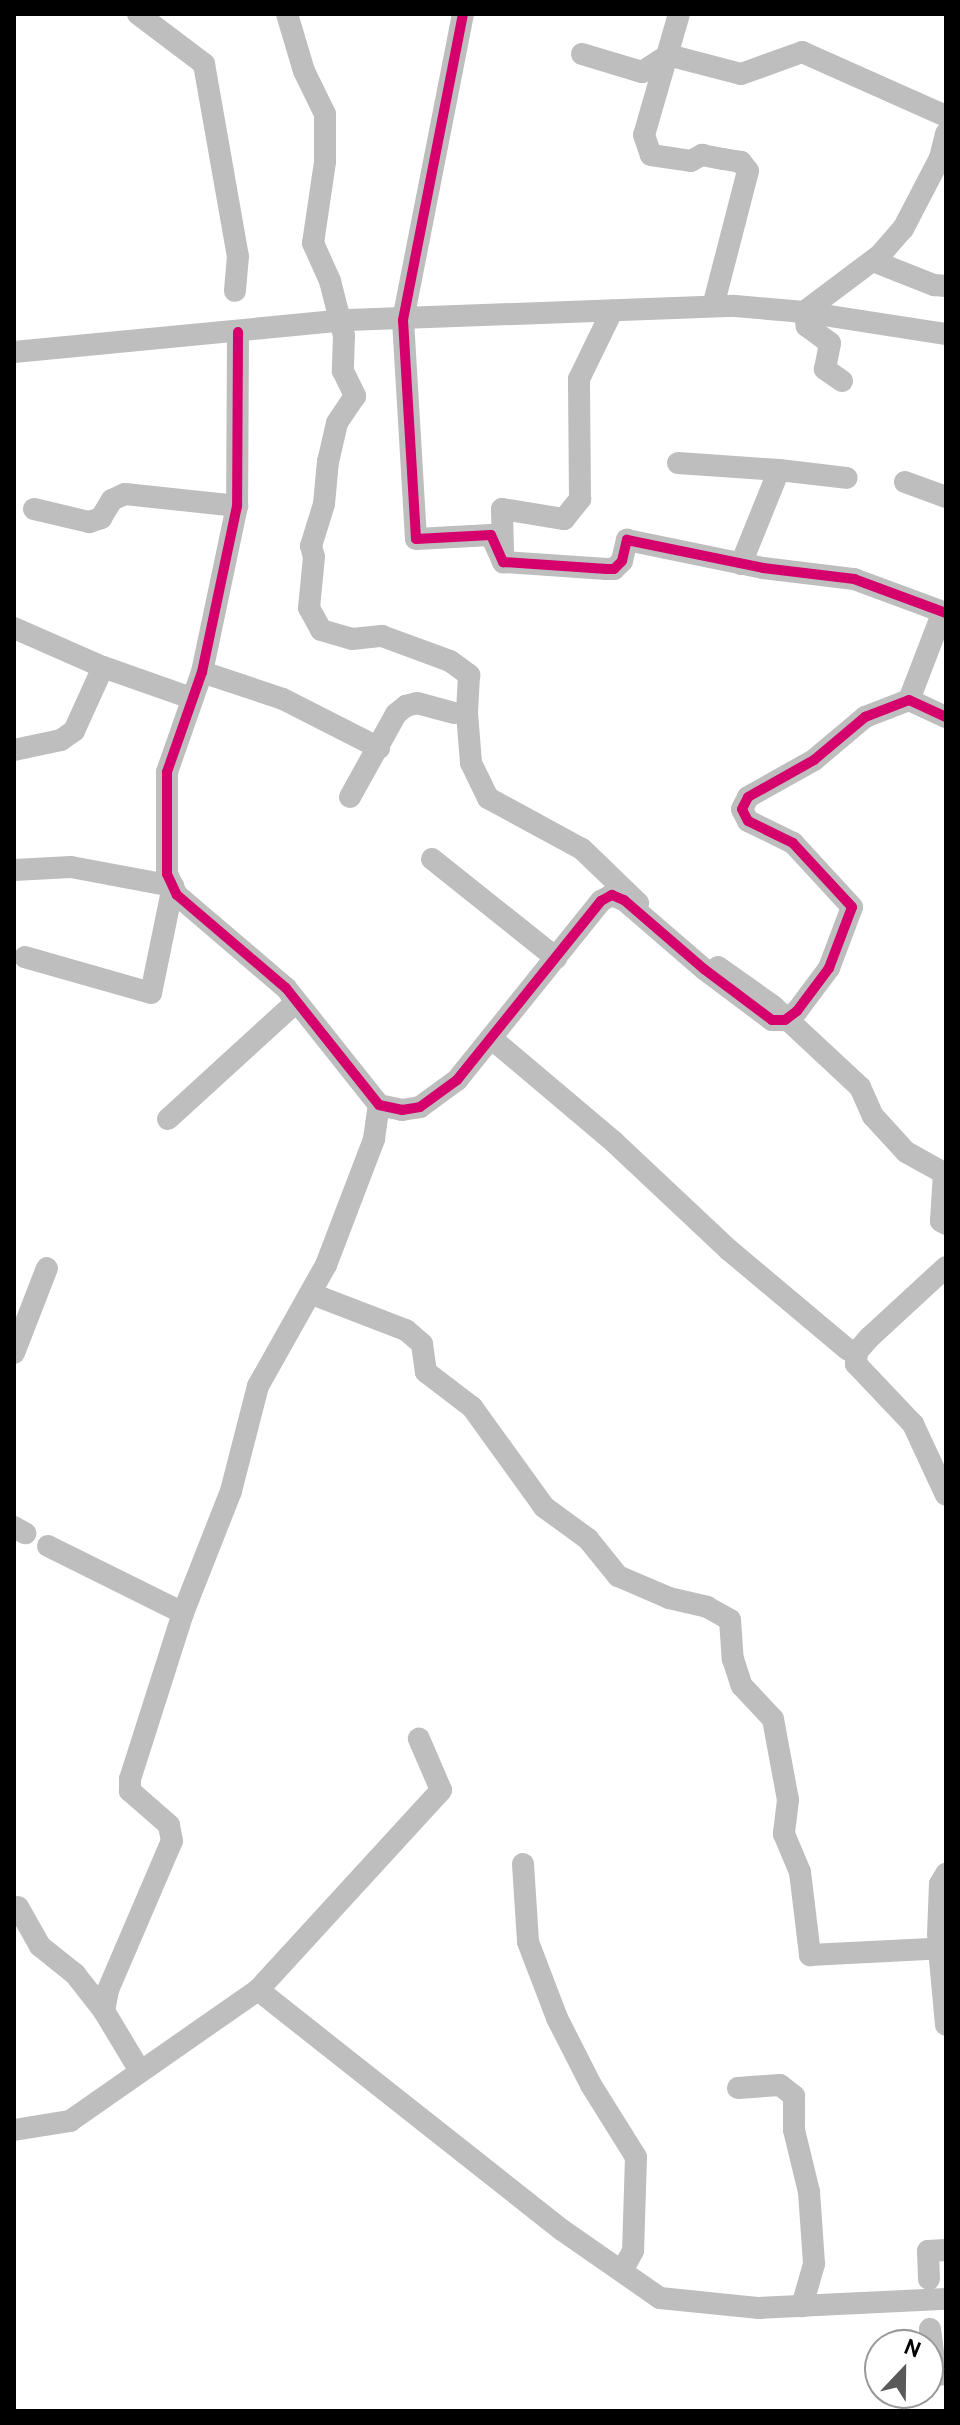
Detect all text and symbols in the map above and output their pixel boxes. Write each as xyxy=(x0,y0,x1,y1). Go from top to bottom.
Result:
north arrow xyxy=(864,2329,944,2409)
text: N xyxy=(900,2333,925,2364)

